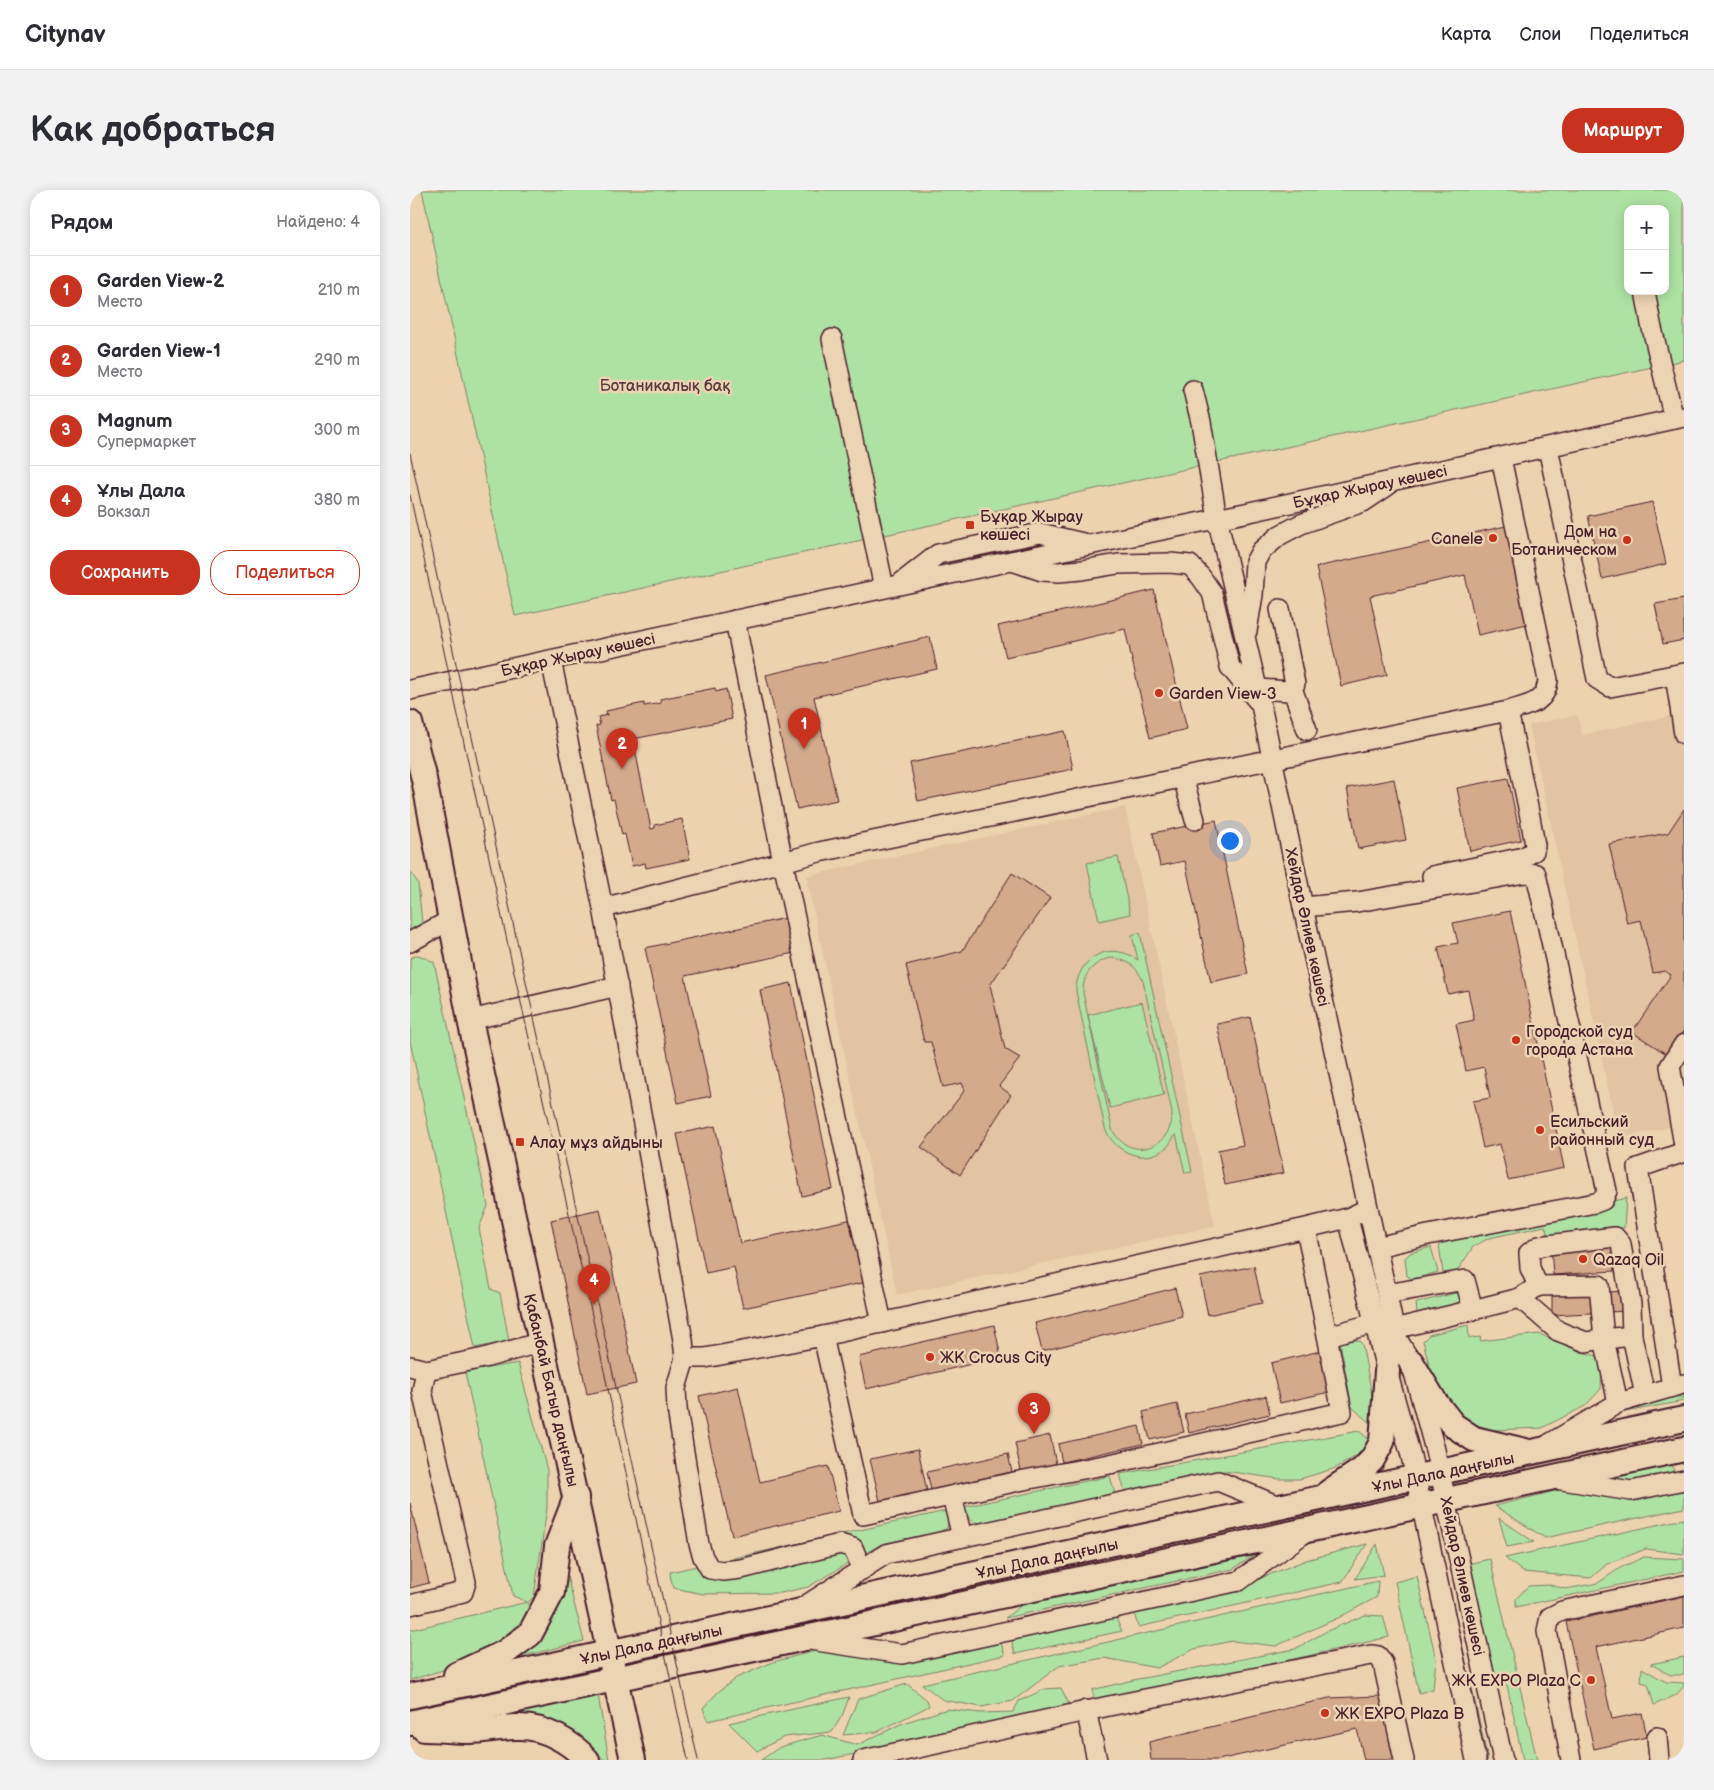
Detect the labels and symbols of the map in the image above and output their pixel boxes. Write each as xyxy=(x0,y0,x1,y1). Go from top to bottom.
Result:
park label: Ботаникалық бақ xyxy=(600,377,730,396)
street label: Бұқар Жырау көшесі xyxy=(1291,462,1449,513)
place label: Бұқар Жырау көшесі xyxy=(980,508,1083,545)
marker: Бұқар Жырау көшесі xyxy=(964,519,976,531)
place label: Дом на Ботаническом xyxy=(1511,523,1618,560)
place label: Canele xyxy=(1431,530,1484,549)
marker: Canele xyxy=(1487,532,1499,544)
marker: Дом на Ботаническом xyxy=(1621,534,1633,546)
street label: Бұқар Жырау көшесі xyxy=(499,630,657,681)
place label: Garden View-3 xyxy=(1169,685,1277,704)
marker: Garden View-3 xyxy=(1153,687,1165,699)
pin: 1 xyxy=(788,708,820,749)
pin: 2 xyxy=(606,728,638,769)
your location xyxy=(1217,828,1243,854)
street label: Хейдар Әлиев көшесі xyxy=(1280,846,1333,1008)
place label: Городской суд города Астана xyxy=(1526,1023,1634,1060)
marker: Городской суд города Астана xyxy=(1510,1034,1522,1046)
place label: Есильский районный суд xyxy=(1550,1113,1654,1150)
marker: Есильский районный суд xyxy=(1534,1124,1546,1136)
place label: Алау мұз айдыны xyxy=(529,1134,663,1153)
marker: Алау мұз айдыны xyxy=(514,1136,526,1148)
place label: Qazaq Oil xyxy=(1593,1251,1664,1270)
marker: Qazaq Oil xyxy=(1577,1253,1589,1265)
pin: 4 xyxy=(578,1264,610,1305)
street label: Қабанбай Батыр даңғылы xyxy=(519,1292,582,1489)
place label: ЖК Crocus City xyxy=(940,1349,1052,1368)
marker: ЖК Crocus City xyxy=(924,1351,936,1363)
pin: 3 xyxy=(1018,1393,1050,1434)
street label: Ұлы Дала даңғылы xyxy=(1371,1449,1516,1498)
street label: Хейдар Әлиев көшесі xyxy=(1435,1495,1488,1657)
street label: Ұлы Дала даңғылы xyxy=(975,1535,1120,1584)
street label: Ұлы Дала даңғылы xyxy=(579,1621,724,1670)
place label: ЖК EXPO Plaza C xyxy=(1451,1672,1581,1691)
marker: ЖК EXPO Plaza C xyxy=(1585,1674,1597,1686)
place label: ЖК EXPO Plaza B xyxy=(1335,1705,1464,1724)
marker: ЖК EXPO Plaza B xyxy=(1319,1707,1331,1719)

